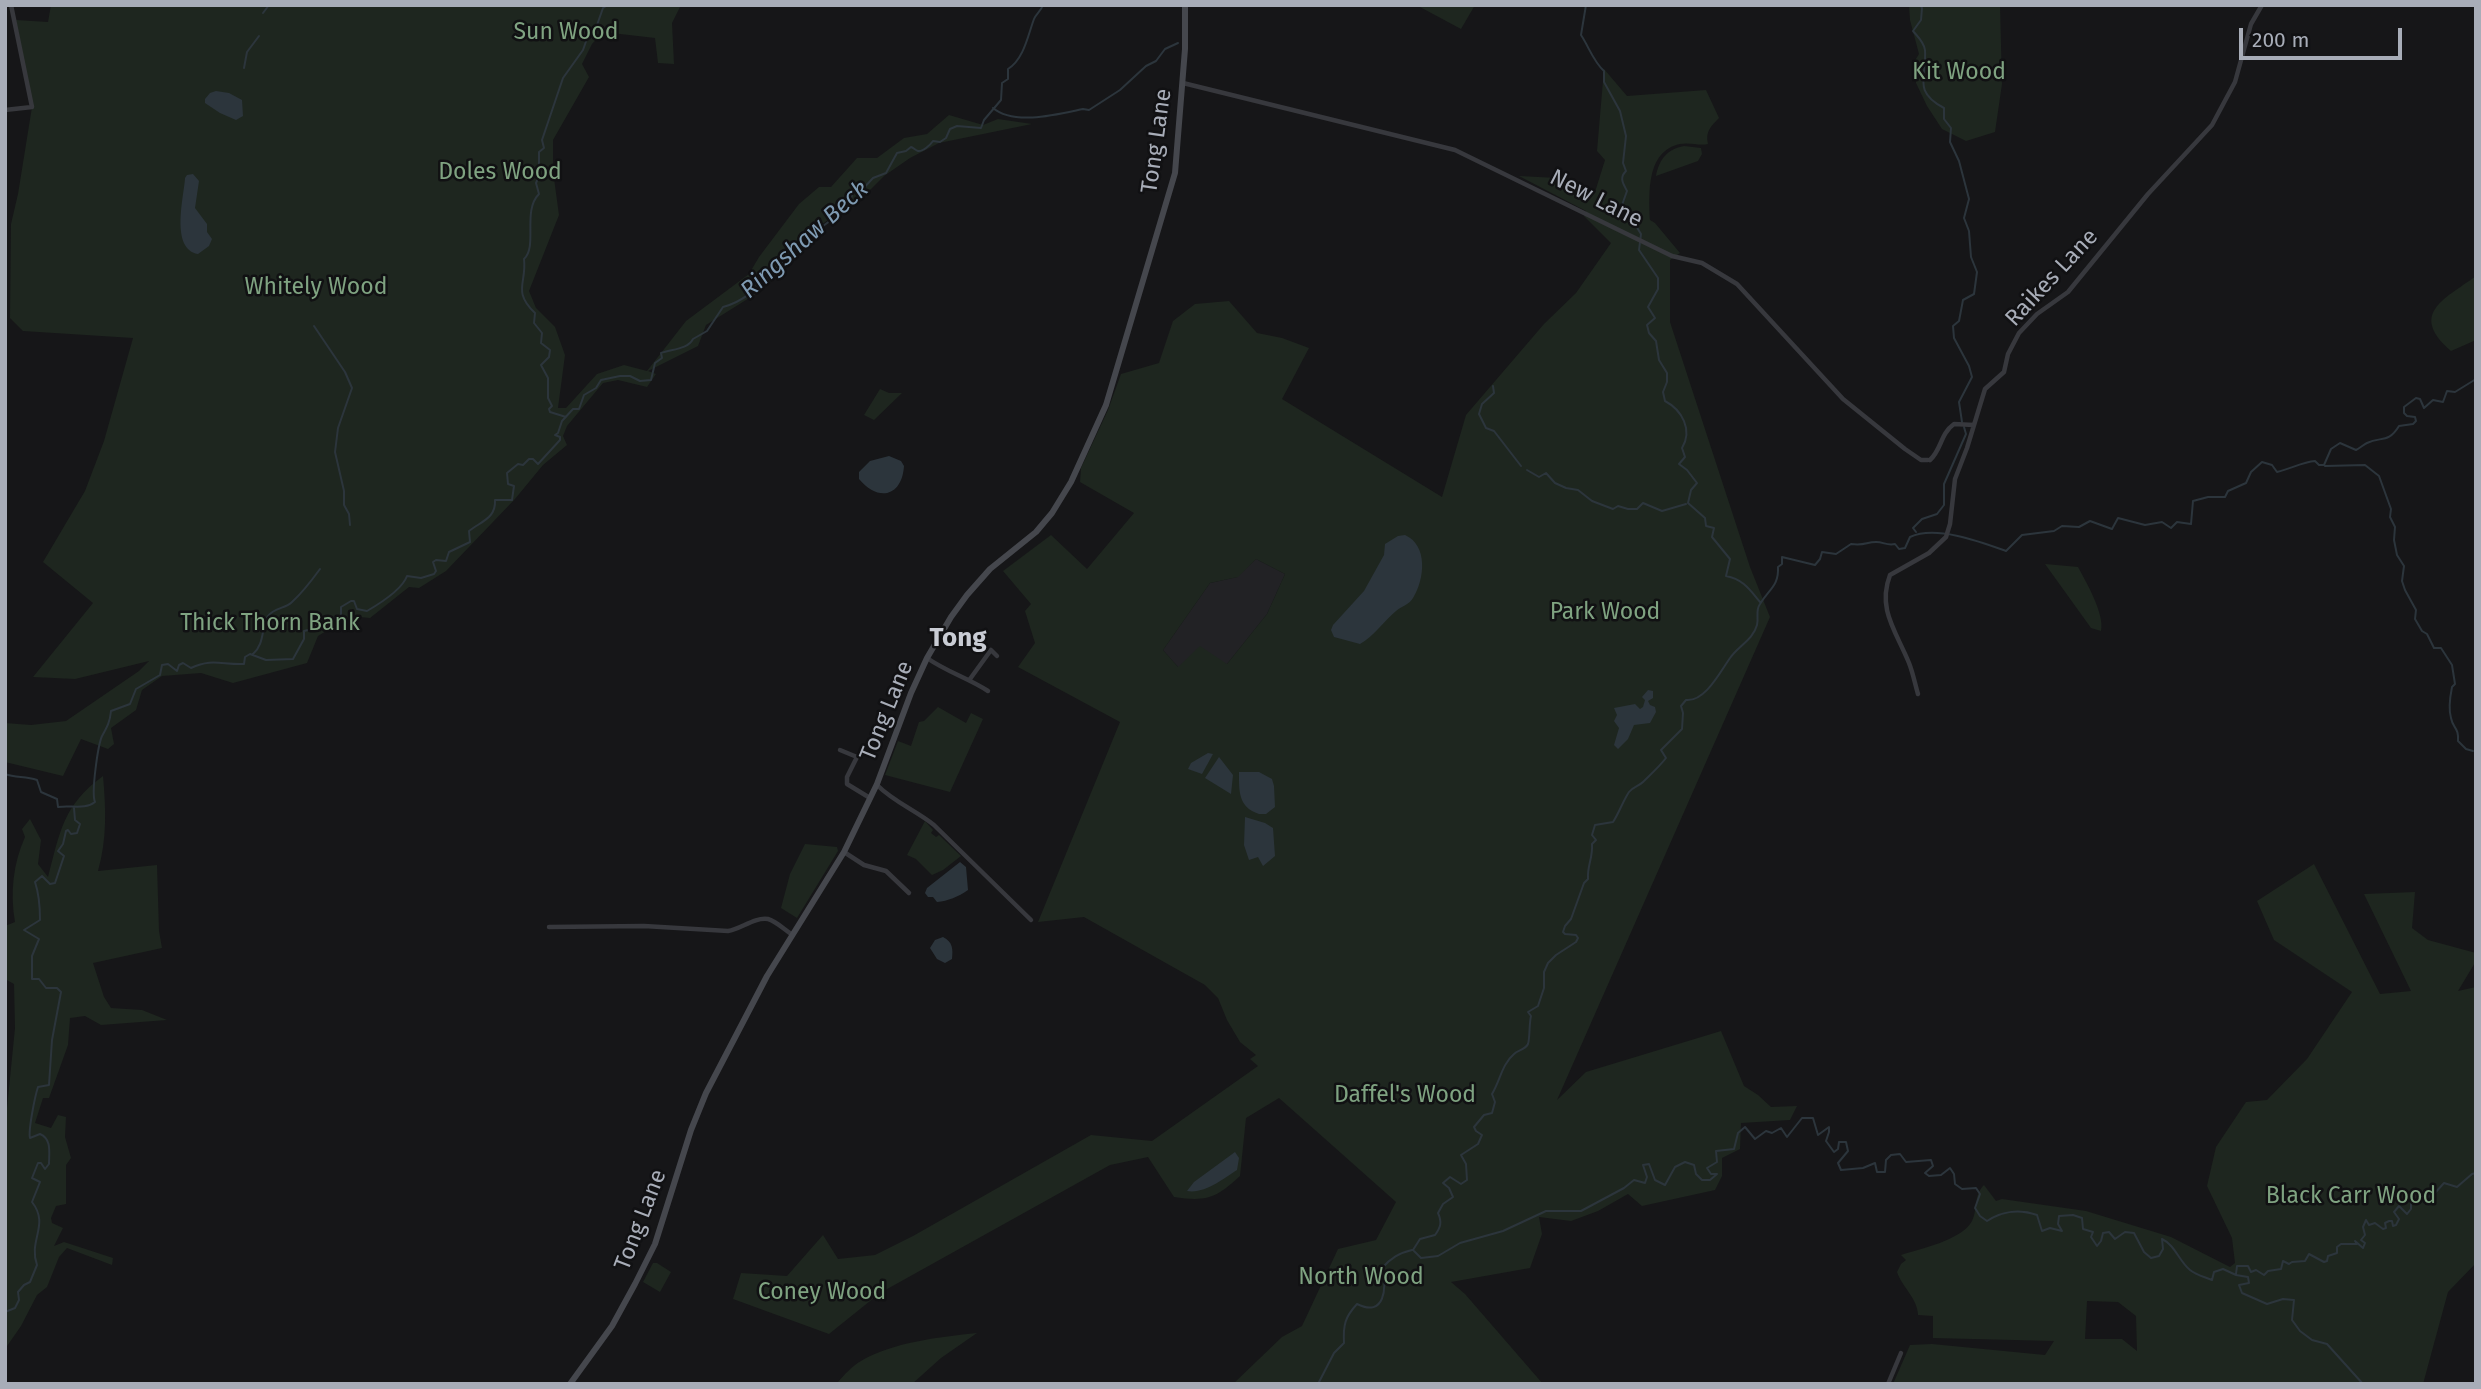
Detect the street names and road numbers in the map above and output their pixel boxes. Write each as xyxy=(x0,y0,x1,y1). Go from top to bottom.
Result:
street label: Tong Lane xyxy=(1136,87,1178,195)
street label: New Lane xyxy=(1545,164,1647,234)
street label: Raikes Lane xyxy=(2000,223,2104,333)
street label: Tong Lane xyxy=(854,657,920,765)
street label: Tong Lane xyxy=(609,1166,673,1274)

